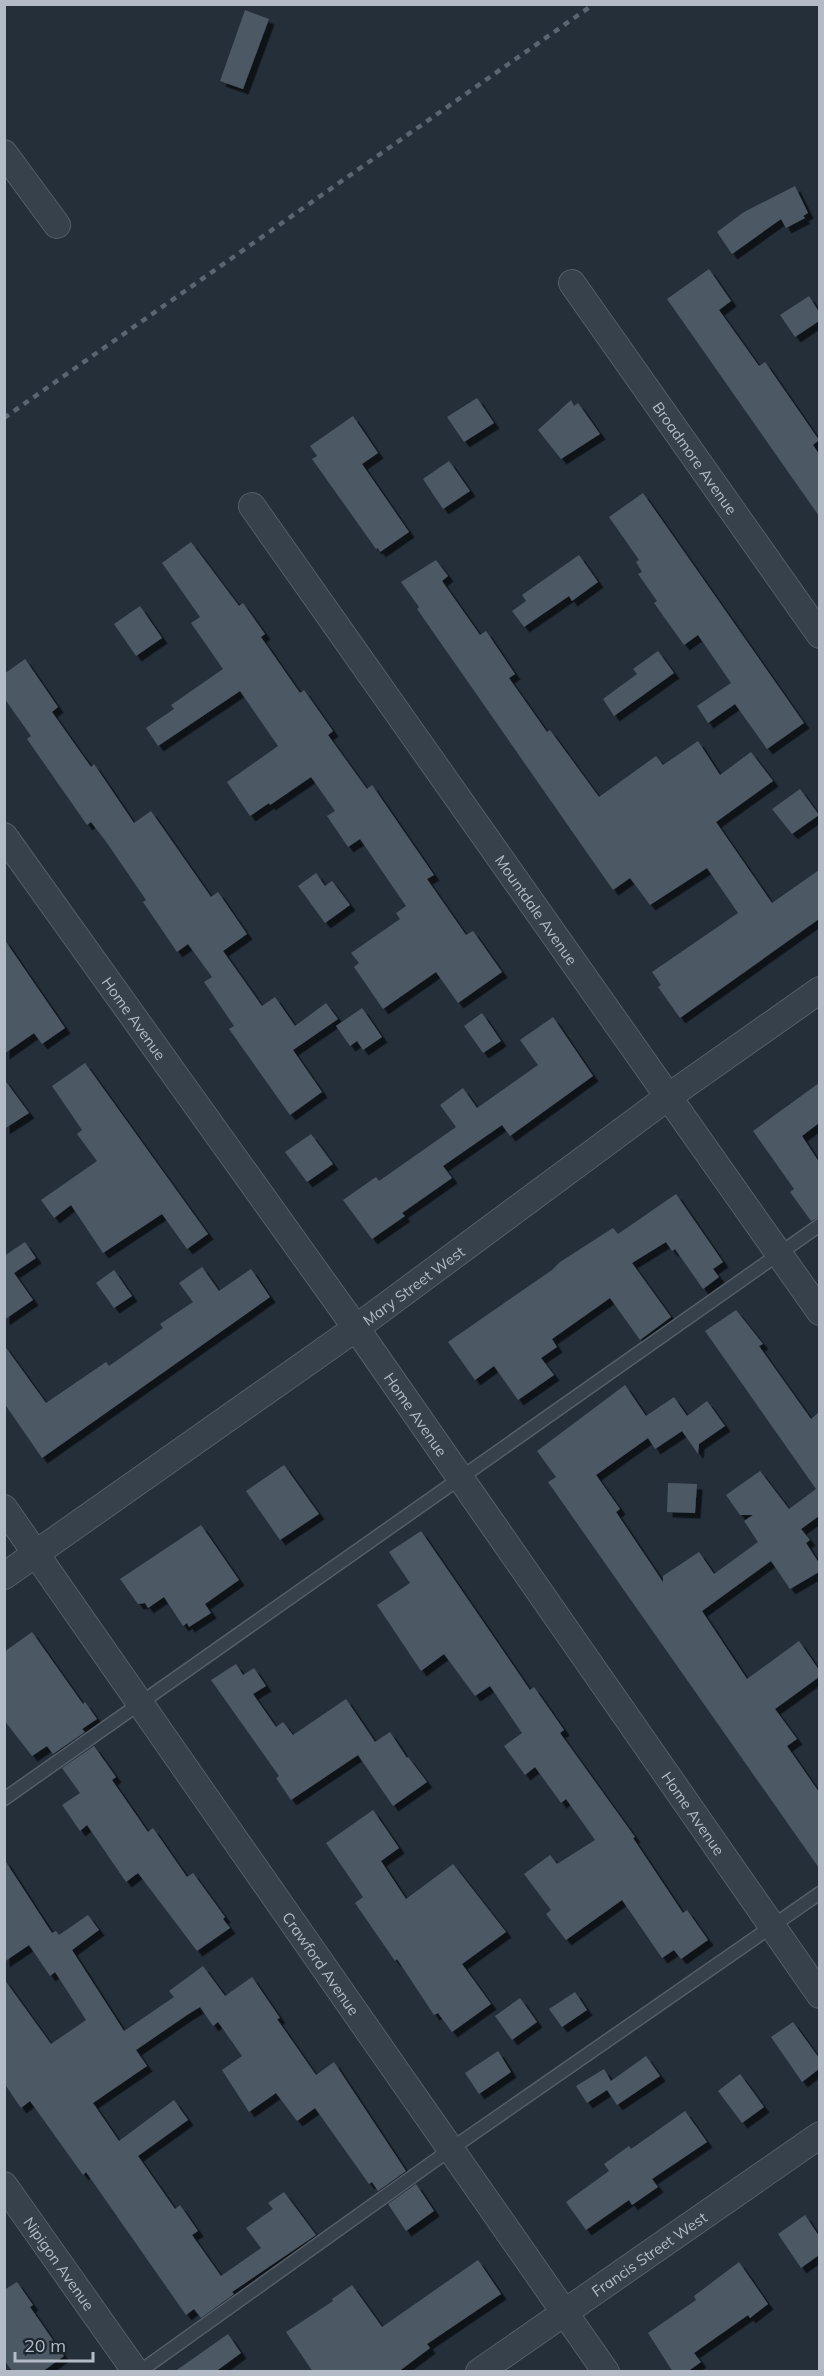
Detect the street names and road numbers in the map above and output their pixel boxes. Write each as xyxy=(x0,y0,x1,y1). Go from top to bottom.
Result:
street label: Broadmore Avenue xyxy=(649,398,742,518)
street label: Mountdale Avenue xyxy=(491,851,582,968)
street label: Home Avenue xyxy=(98,973,170,1063)
street label: Mary Street West xyxy=(359,1242,468,1329)
street label: Home Avenue xyxy=(380,1369,452,1460)
street label: Home Avenue xyxy=(658,1768,729,1859)
street label: Crawford Avenue xyxy=(279,1908,364,2019)
street label: Francis Street West xyxy=(588,2207,710,2300)
street label: Nipigon Avenue xyxy=(20,2213,99,2314)

